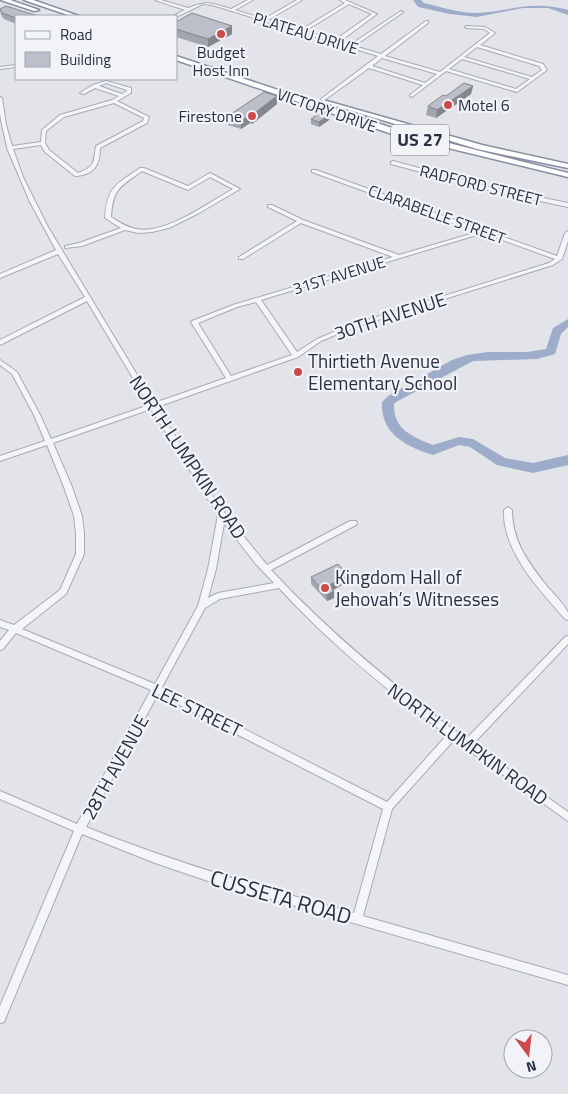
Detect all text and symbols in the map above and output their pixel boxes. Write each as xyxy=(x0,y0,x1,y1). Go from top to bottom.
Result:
street label: PLATEAU DRIVE xyxy=(250,6,362,60)
legend xyxy=(15,15,178,80)
text: Road xyxy=(60,23,92,46)
marker: Budget Host Inn xyxy=(215,28,227,40)
place label: Budget Host Inn xyxy=(193,40,249,82)
text: Building xyxy=(60,48,111,71)
street label: VICTORY DRIVE xyxy=(274,82,380,138)
place label: Motel 6 xyxy=(458,93,510,117)
marker: Motel 6 xyxy=(442,99,454,111)
place label: Firestone xyxy=(178,104,242,128)
marker: Firestone xyxy=(246,110,258,122)
road number: US 27 xyxy=(391,124,449,156)
street label: RADFORD STREET xyxy=(417,158,545,212)
street label: CLARABELLE STREET xyxy=(365,178,510,250)
street label: 31ST AVENUE xyxy=(290,249,388,300)
street label: 30TH AVENUE xyxy=(330,284,450,347)
place label: Thirtieth Avenue Elementary School xyxy=(308,346,457,397)
marker: Thirtieth Avenue Elementary School xyxy=(292,366,304,378)
street label: NORTH LUMPKIN ROAD xyxy=(123,369,254,545)
place label: Kingdom Hall of Jehovah’s Witnesses xyxy=(335,562,499,613)
marker: Kingdom Hall of Jehovah’s Witnesses xyxy=(319,582,331,594)
street label: LEE STREET xyxy=(147,675,247,744)
street label: NORTH LUMPKIN ROAD xyxy=(382,675,555,812)
street label: 28TH AVENUE xyxy=(74,709,155,825)
street label: CUSSETA ROAD xyxy=(206,861,356,933)
north arrow xyxy=(503,1029,553,1079)
text: N xyxy=(524,1056,539,1078)

